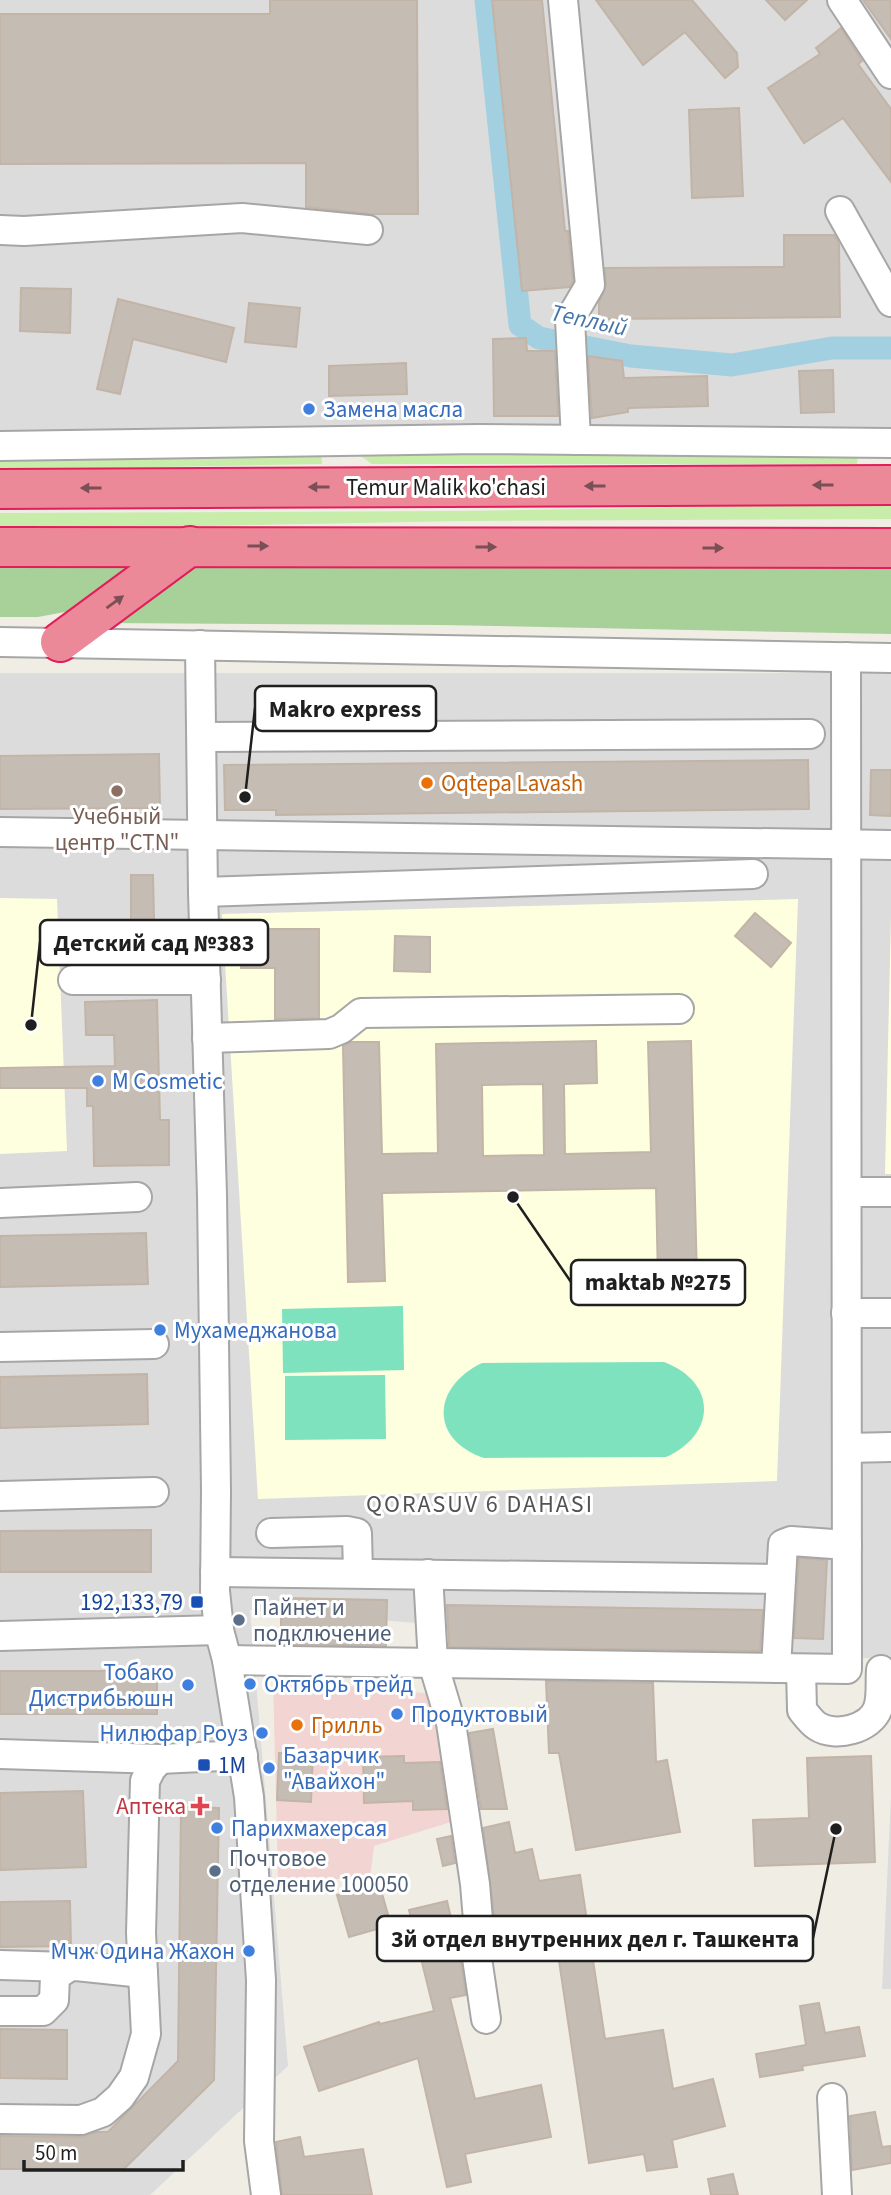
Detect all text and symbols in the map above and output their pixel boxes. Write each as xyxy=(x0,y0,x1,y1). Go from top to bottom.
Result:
water label: Теплый xyxy=(547,295,630,346)
place label: Замена масла xyxy=(323,393,463,426)
marker: Замена масла xyxy=(301,401,317,417)
street label: Temur Malik ko'chasi xyxy=(346,471,546,504)
one-way arrow xyxy=(812,479,834,491)
one-way arrow xyxy=(584,480,606,492)
one-way arrow xyxy=(308,481,330,493)
one-way arrow xyxy=(80,483,102,494)
one-way arrow xyxy=(248,540,270,552)
one-way arrow xyxy=(475,541,497,553)
one-way arrow xyxy=(703,542,725,554)
one-way arrow xyxy=(106,595,124,609)
callout: Makro express xyxy=(255,686,436,731)
text: Makro express xyxy=(269,692,421,727)
place label: Oqtepa Lavash xyxy=(441,767,583,800)
marker: Oqtepa Lavash xyxy=(419,775,435,791)
marker: Учебный центр "CTN" xyxy=(109,783,125,799)
place label: Учебный центр "CTN" xyxy=(55,800,179,859)
callout: Детский сад №383 xyxy=(40,920,268,965)
text: Детский сад №383 xyxy=(54,926,254,961)
place label: M Cosmetic xyxy=(112,1065,223,1098)
marker: M Cosmetic xyxy=(90,1073,106,1089)
callout: maktab №275 xyxy=(571,1260,745,1305)
text: maktab №275 xyxy=(585,1265,731,1300)
place label: Мухамеджанова xyxy=(174,1314,337,1347)
marker: Мухамеджанова xyxy=(152,1322,168,1338)
district label: QORASUV 6 DAHASI xyxy=(366,1487,594,1522)
place label: 192,133,79 xyxy=(80,1586,183,1619)
place label: Пайнет и подключение xyxy=(253,1591,392,1650)
marker: 192,133,79 xyxy=(189,1594,205,1610)
marker: Пайнет и подключение xyxy=(231,1612,247,1628)
place label: Тобако Дистрибьюшн xyxy=(29,1656,174,1715)
place label: Октябрь трейд xyxy=(264,1668,413,1701)
marker: Октябрь трейд xyxy=(242,1676,258,1692)
marker: Тобако Дистрибьюшн xyxy=(180,1677,196,1693)
place label: Продуктовый xyxy=(411,1698,548,1731)
marker: Продуктовый xyxy=(389,1706,405,1722)
place label: Грилль xyxy=(311,1709,383,1742)
place label: Нилюфар Роуз xyxy=(100,1717,248,1750)
marker: Грилль xyxy=(289,1717,305,1733)
marker: Нилюфар Роуз xyxy=(254,1725,270,1741)
place label: Базарчик "Авайхон" xyxy=(283,1739,385,1798)
place label: 1М xyxy=(218,1749,246,1782)
marker: 1М xyxy=(196,1757,212,1773)
marker: Базарчик "Авайхон" xyxy=(261,1760,277,1776)
place label: Аптека xyxy=(116,1790,186,1823)
marker: Аптека xyxy=(192,1798,208,1814)
place label: Парихмахерсая xyxy=(231,1812,387,1845)
marker: Парихмахерсая xyxy=(209,1820,225,1836)
place label: Почтовое отделение 100050 xyxy=(229,1842,409,1901)
marker: Почтовое отделение 100050 xyxy=(207,1863,223,1879)
callout: 3й отдел внутренних дел г. Ташкента xyxy=(377,1916,813,1961)
text: 3й отдел внутренних дел г. Ташкента xyxy=(391,1922,799,1957)
place label: Мчж Одина Жахон xyxy=(51,1935,235,1968)
marker: Мчж Одина Жахон xyxy=(241,1943,257,1959)
scale bar xyxy=(24,2128,184,2172)
text: 50 m xyxy=(35,2138,77,2168)

